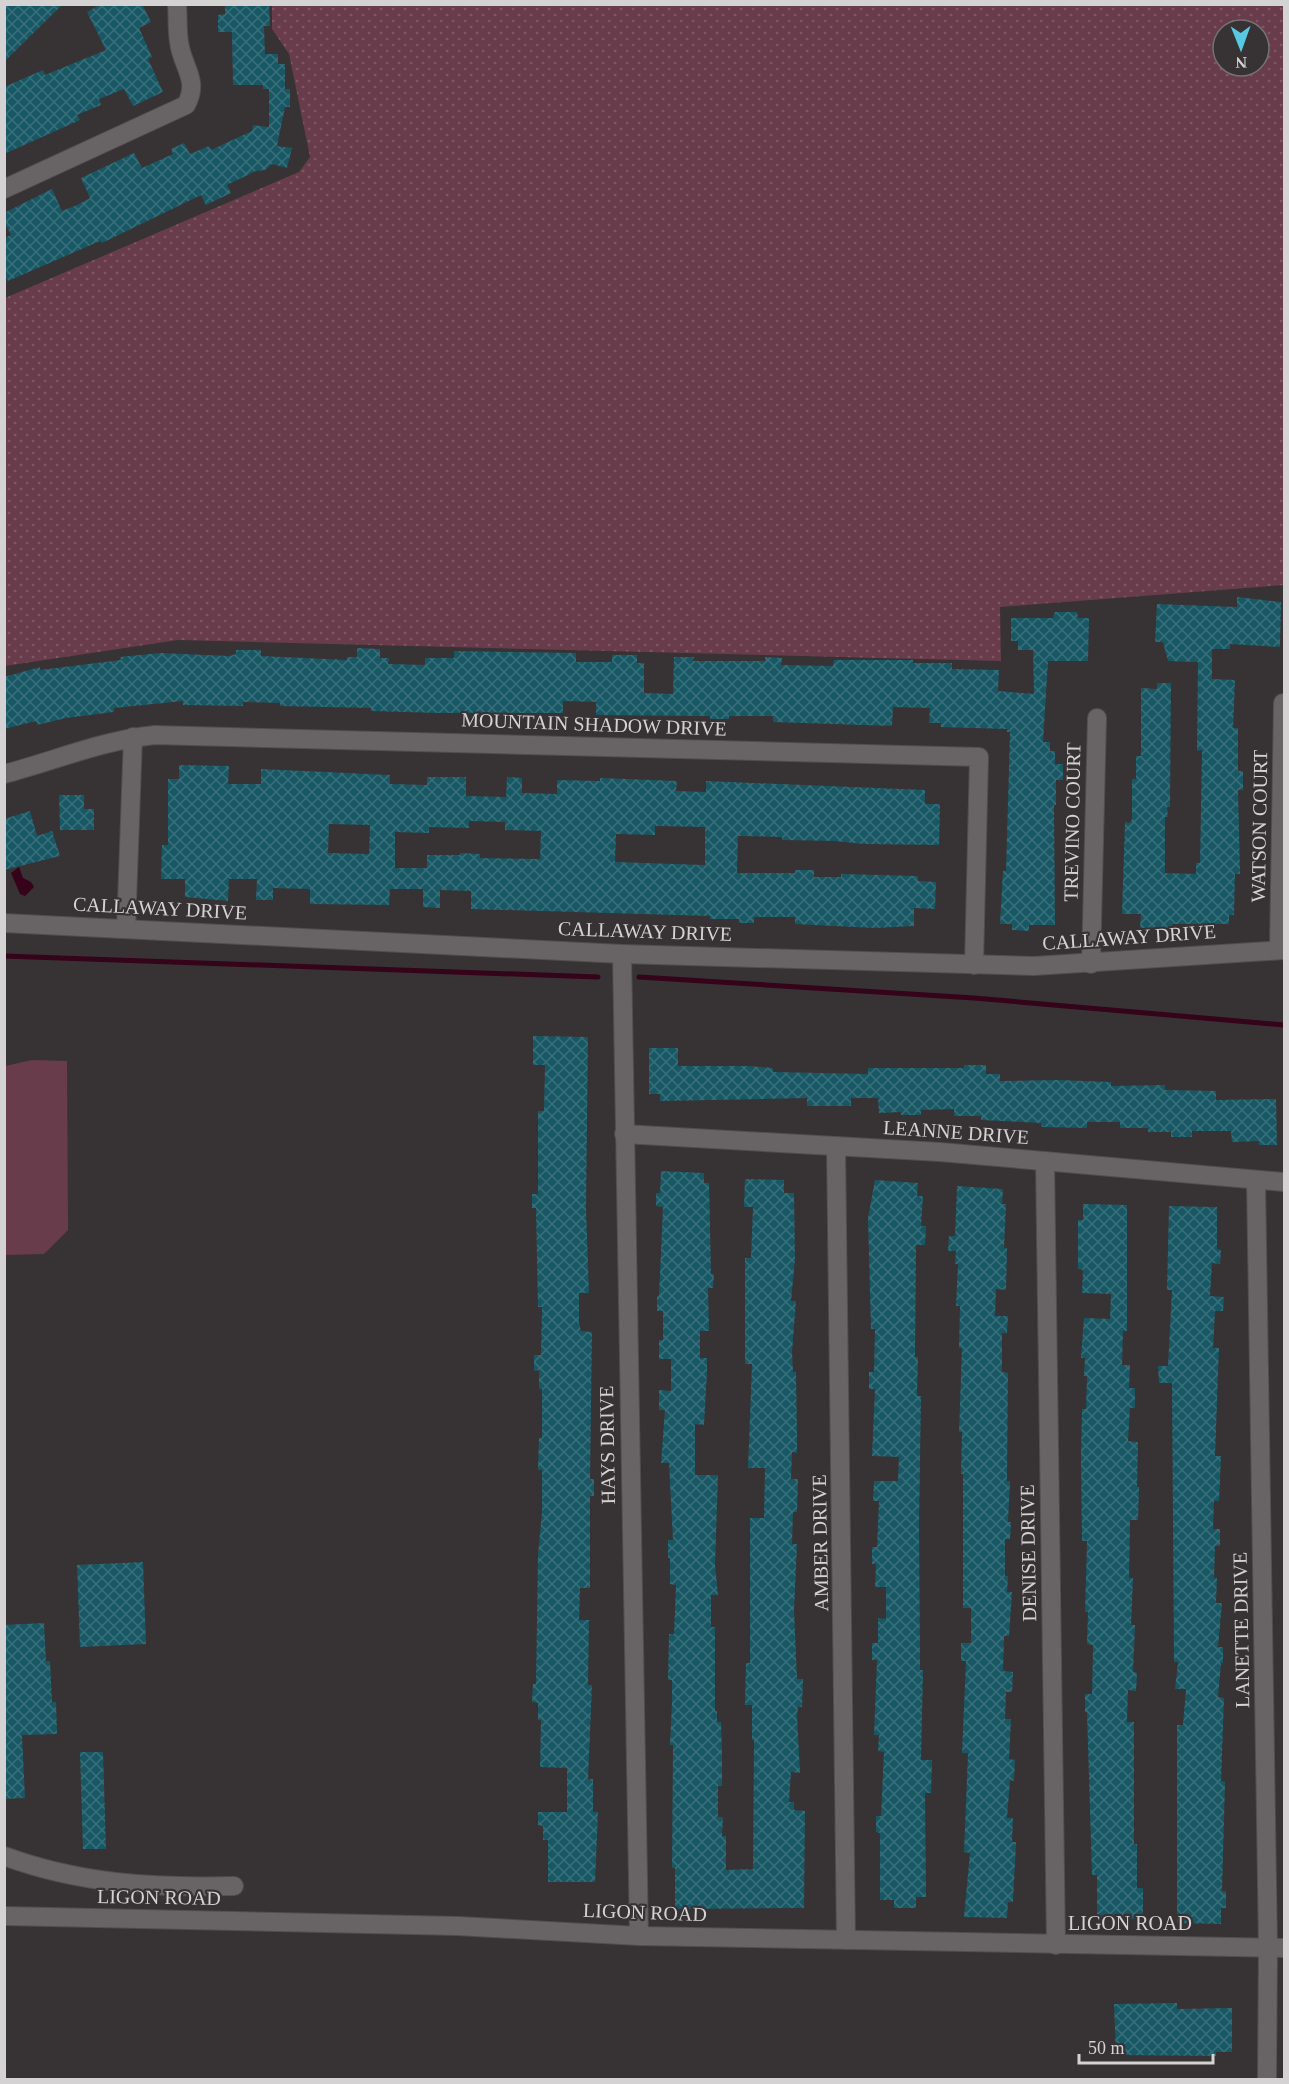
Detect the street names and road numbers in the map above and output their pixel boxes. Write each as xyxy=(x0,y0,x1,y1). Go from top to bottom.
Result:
street label: MOUNTAIN SHADOW DRIVE xyxy=(461,708,727,740)
street label: TREVINO COURT xyxy=(1060,742,1084,902)
street label: WATSON COURT xyxy=(1247,749,1271,903)
street label: CALLAWAY DRIVE xyxy=(72,892,248,924)
street label: CALLAWAY DRIVE xyxy=(558,917,732,945)
street label: CALLAWAY DRIVE xyxy=(1041,920,1217,954)
street label: LEANNE DRIVE xyxy=(882,1116,1030,1148)
street label: HAYS DRIVE xyxy=(595,1385,619,1505)
street label: AMBER DRIVE xyxy=(808,1474,832,1612)
street label: DENISE DRIVE xyxy=(1016,1484,1040,1622)
street label: LANETTE DRIVE xyxy=(1229,1552,1253,1708)
street label: LIGON ROAD xyxy=(97,1885,221,1909)
street label: LIGON ROAD xyxy=(583,1899,707,1925)
street label: LIGON ROAD xyxy=(1068,1912,1192,1934)

